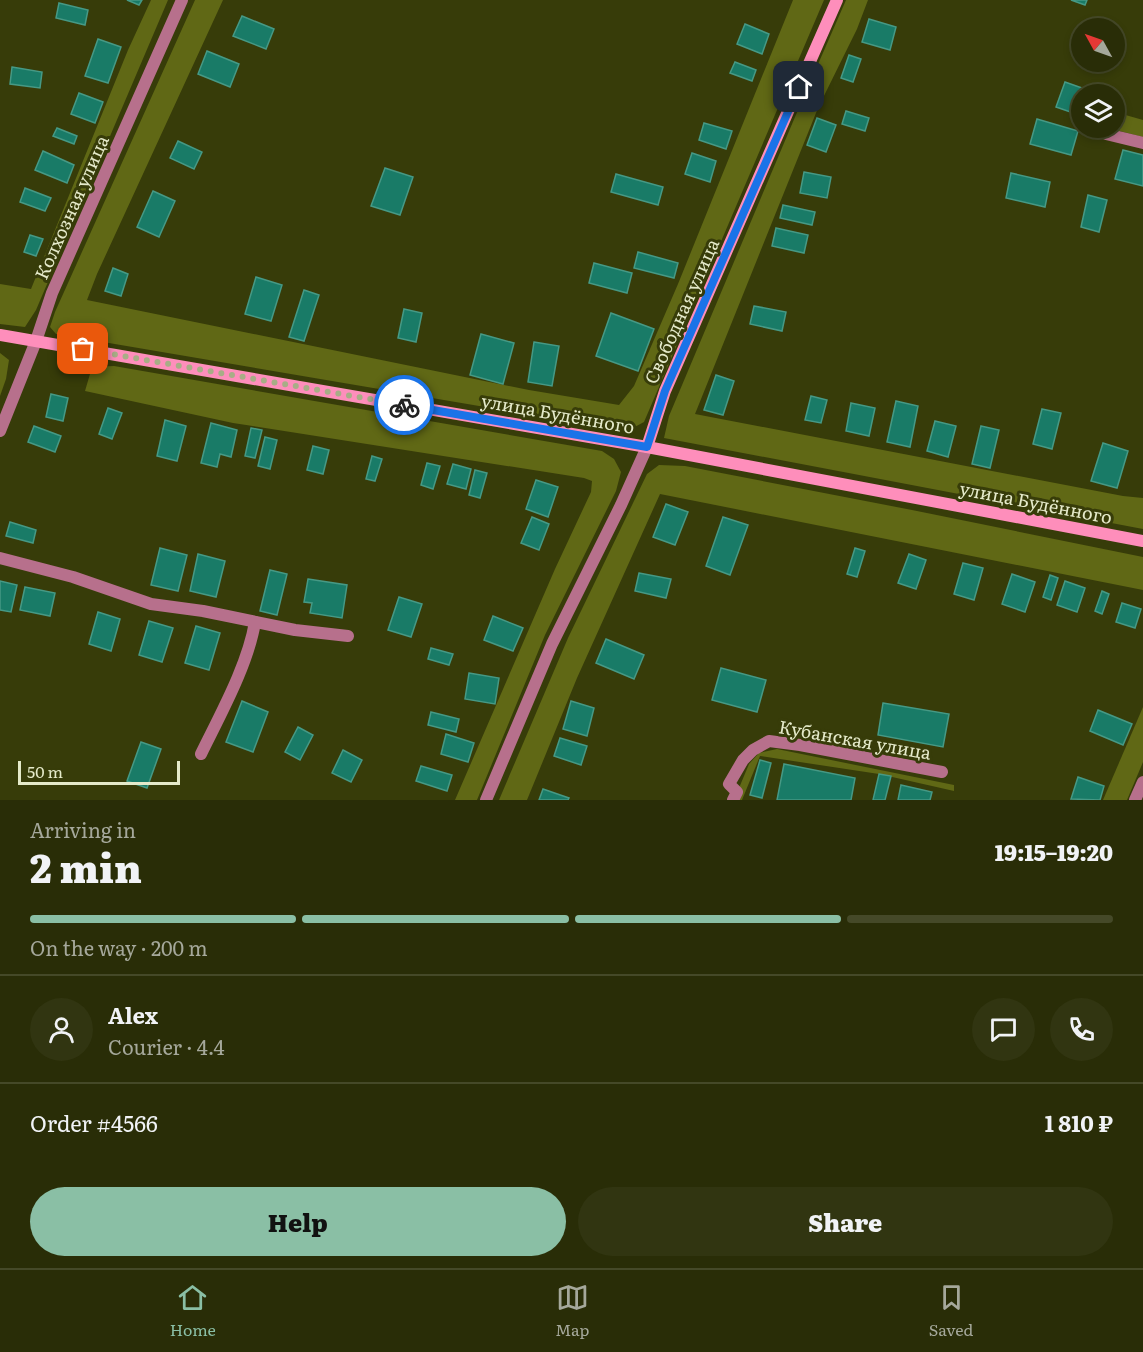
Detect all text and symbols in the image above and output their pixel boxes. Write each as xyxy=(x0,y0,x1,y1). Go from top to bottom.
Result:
north arrow xyxy=(1071,18,1125,72)
map controls xyxy=(1071,18,1125,138)
pin xyxy=(773,61,824,112)
icon: home xyxy=(782,70,815,103)
button: layers xyxy=(1071,84,1125,138)
street label: Колхозная улица xyxy=(27,130,115,284)
street label: Свободная улица xyxy=(637,234,725,388)
pin xyxy=(57,323,108,374)
icon: bag xyxy=(66,332,99,365)
courier xyxy=(374,375,434,435)
street label: улица Будённого xyxy=(479,386,637,440)
icon: bike xyxy=(388,389,421,422)
street label: улица Будённого xyxy=(957,474,1115,530)
street label: Кубанская улица xyxy=(777,712,934,766)
scale bar xyxy=(18,758,180,786)
text: 50 m xyxy=(27,759,63,783)
text: Arriving in xyxy=(30,814,136,844)
text: 19:15–19:20 xyxy=(995,835,1113,868)
text: 2 min xyxy=(30,837,142,895)
text: On the way · 200 m xyxy=(30,932,208,962)
button: person xyxy=(30,998,93,1061)
text: Alex xyxy=(108,998,158,1031)
button: chat xyxy=(972,998,1035,1061)
button: phone xyxy=(1050,998,1113,1061)
text: Courier · 4.4 xyxy=(108,1031,225,1061)
text: Order #4566 xyxy=(30,1106,158,1139)
text: 1 810 ₽ xyxy=(1045,1106,1113,1139)
button: Help xyxy=(30,1187,566,1256)
button: Share xyxy=(578,1187,1113,1256)
tab: Home xyxy=(170,1281,216,1341)
tab: Map xyxy=(555,1281,589,1341)
tab: Saved xyxy=(929,1281,973,1341)

